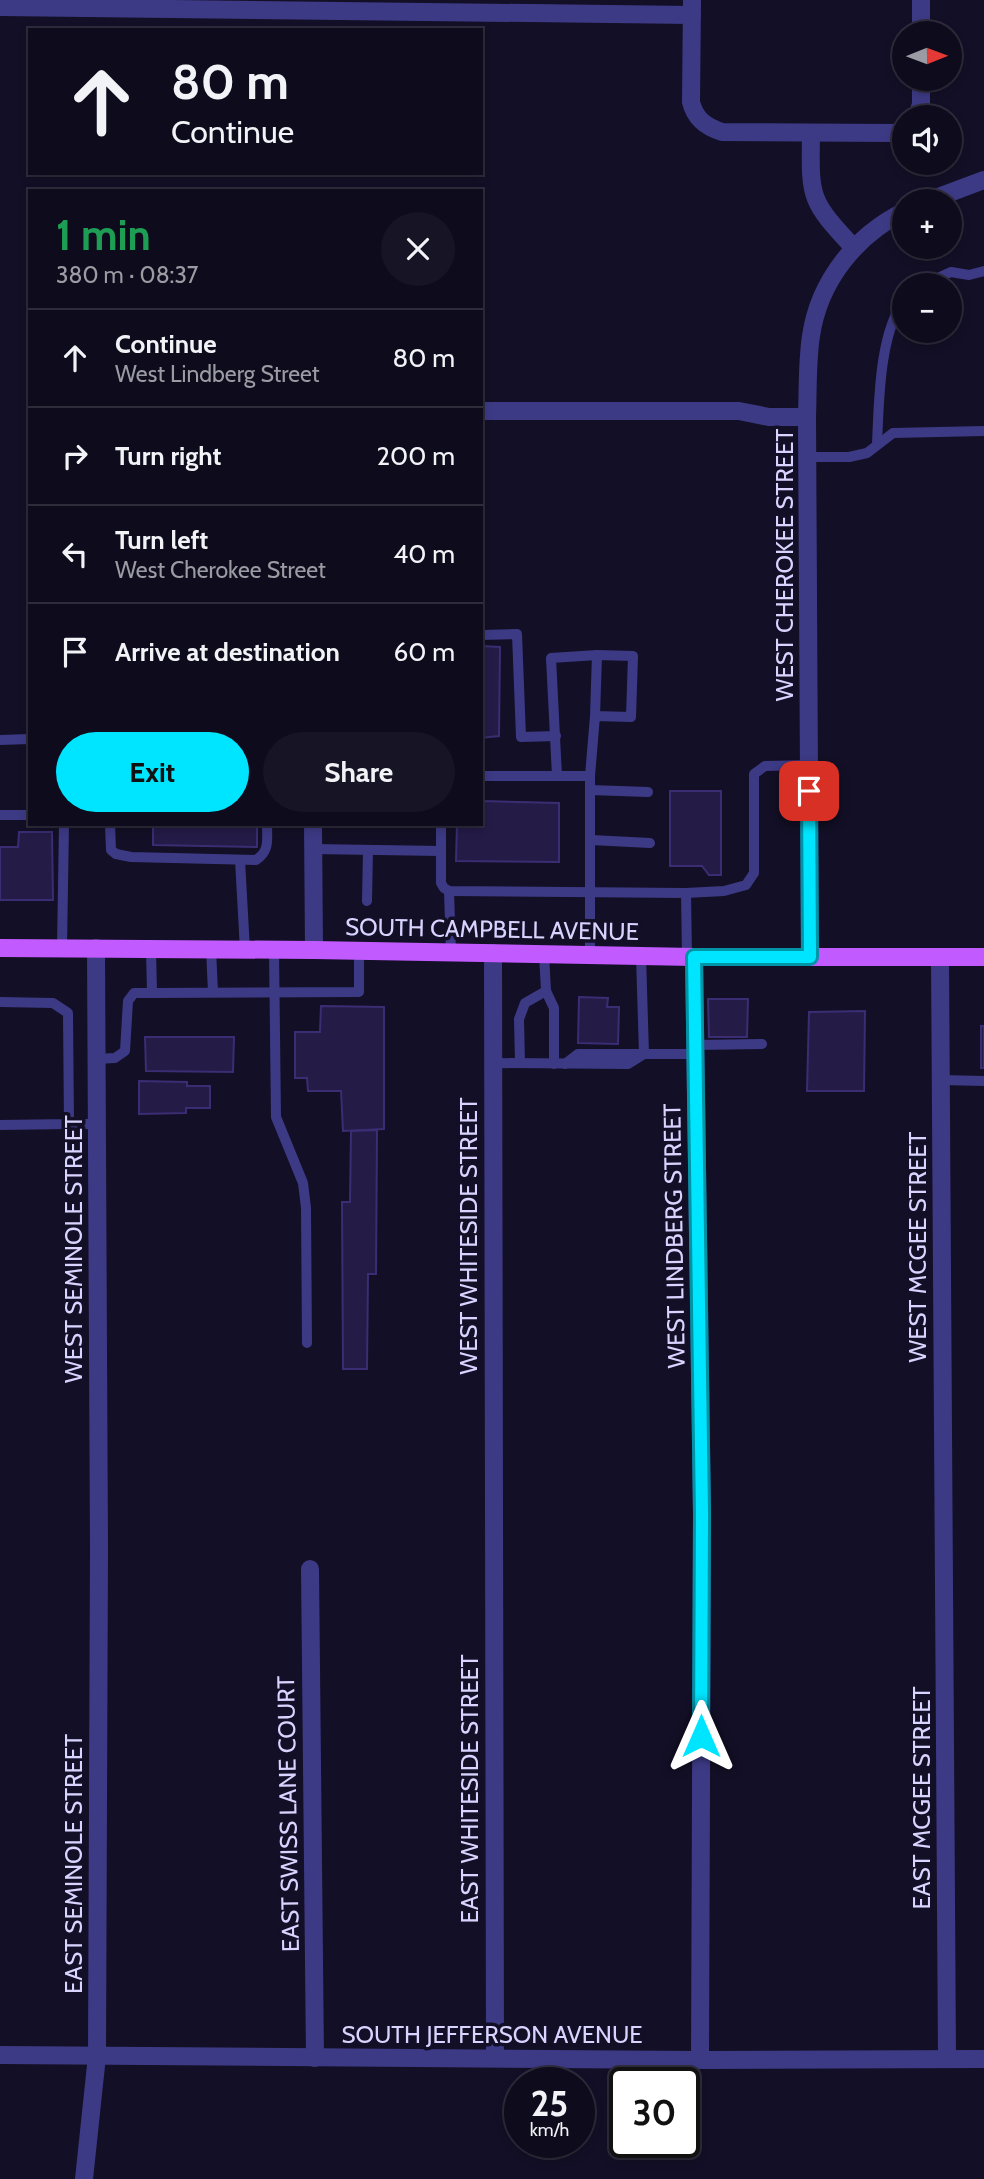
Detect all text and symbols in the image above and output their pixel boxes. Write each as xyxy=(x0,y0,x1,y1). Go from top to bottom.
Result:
north arrow xyxy=(892,21,962,91)
map controls xyxy=(892,21,962,343)
text: 80 m xyxy=(171,52,289,111)
icon: ahead xyxy=(56,56,147,147)
button: sound xyxy=(892,105,962,175)
text: Continue xyxy=(171,112,294,151)
button: + xyxy=(892,189,962,259)
text: 1 min xyxy=(56,209,151,261)
button: close xyxy=(381,212,455,286)
text: 380 m · 08:37 xyxy=(56,261,198,289)
button: − xyxy=(892,273,962,343)
text: Continue xyxy=(115,328,217,360)
icon: ahead xyxy=(56,339,94,377)
text: 80 m xyxy=(392,342,455,374)
text: West Lindberg Street xyxy=(115,360,320,388)
street label: WEST CHEROKEE STREET xyxy=(770,429,799,701)
icon: right xyxy=(56,437,94,475)
text: Turn right xyxy=(115,440,221,472)
text: 200 m xyxy=(376,440,455,472)
text: Turn left xyxy=(115,524,208,556)
icon: left xyxy=(56,535,94,573)
text: 40 m xyxy=(393,538,455,570)
text: West Cherokee Street xyxy=(115,556,326,584)
icon: arrive xyxy=(56,633,94,671)
text: Arrive at destination xyxy=(115,636,340,668)
text: 60 m xyxy=(393,636,455,668)
button: Exit xyxy=(56,732,249,812)
button: Share xyxy=(263,732,455,812)
pin xyxy=(779,761,839,821)
icon: arrive xyxy=(790,772,828,810)
street label: SOUTH CAMPBELL AVENUE xyxy=(345,912,639,946)
street label: WEST WHITESIDE STREET xyxy=(454,1097,483,1375)
street label: WEST LINDBERG STREET xyxy=(657,1103,691,1369)
street label: WEST SEMINOLE STREET xyxy=(59,1115,88,1383)
street label: WEST MCGEE STREET xyxy=(903,1131,932,1362)
street label: EAST WHITESIDE STREET xyxy=(455,1654,484,1924)
street label: EAST SWISS LANE COURT xyxy=(271,1675,305,1952)
street label: EAST MCGEE STREET xyxy=(907,1686,936,1909)
position arrow xyxy=(664,1699,738,1773)
street label: EAST SEMINOLE STREET xyxy=(59,1734,88,1994)
street label: SOUTH JEFFERSON AVENUE xyxy=(341,2020,643,2049)
speed limit sign: 30 xyxy=(609,2067,700,2158)
text: 25 xyxy=(531,2082,568,2125)
text: km/h xyxy=(530,2119,569,2141)

